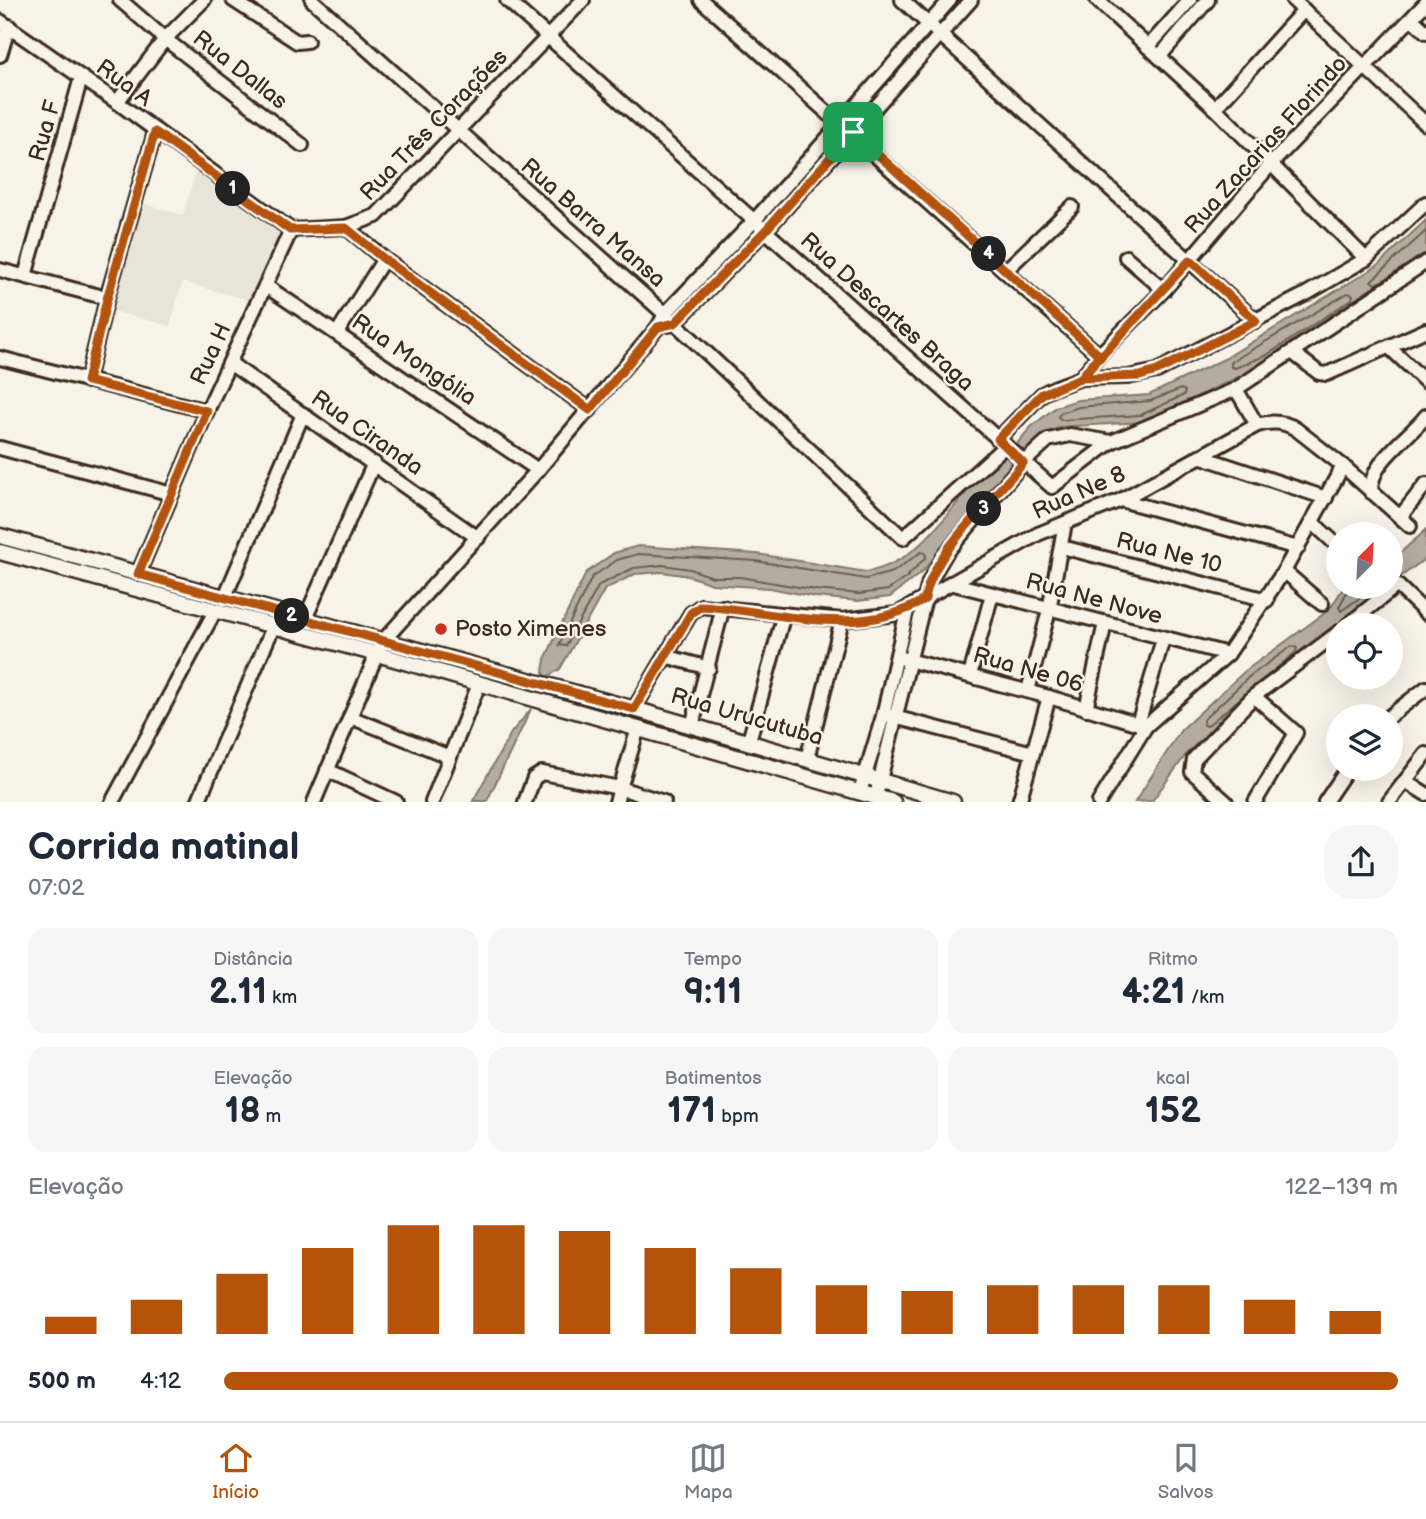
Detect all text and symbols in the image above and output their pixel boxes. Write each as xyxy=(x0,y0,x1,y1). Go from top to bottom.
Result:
street label: Rua Dallas xyxy=(187,24,293,116)
street label: Rua Três Corações xyxy=(354,43,514,207)
street label: Rua Zacarias Florindo xyxy=(1179,50,1353,240)
street label: Rua A xyxy=(91,53,158,113)
street label: Rua F xyxy=(23,97,67,165)
pin xyxy=(823,102,883,162)
icon: arrive xyxy=(834,113,872,151)
street label: Rua Barra Mansa xyxy=(515,152,671,294)
pin: 1 xyxy=(216,172,250,206)
text: 1 xyxy=(229,177,237,200)
street label: Rua Descartes Braga xyxy=(794,227,980,397)
pin: 4 xyxy=(972,236,1006,272)
text: 4 xyxy=(983,242,994,265)
street label: Rua Mongólia xyxy=(346,308,482,412)
street label: Rua H xyxy=(185,319,237,389)
street label: Rua Ciranda xyxy=(306,384,428,482)
street label: Rua Ne 8 xyxy=(1028,460,1130,526)
pin: 3 xyxy=(967,491,1002,526)
text: 3 xyxy=(978,497,989,520)
north arrow xyxy=(1326,522,1404,598)
map controls xyxy=(1326,522,1403,781)
street label: Rua Ne 10 xyxy=(1113,526,1225,580)
street label: Rua Ne Nove xyxy=(1023,567,1165,631)
pin: 2 xyxy=(274,598,310,634)
text: 2 xyxy=(286,604,297,627)
button: locate xyxy=(1326,613,1403,690)
place label: Posto Ximenes xyxy=(455,615,606,643)
marker: Posto Ximenes xyxy=(433,621,449,637)
street label: Rua Ne 06 xyxy=(970,641,1086,699)
street label: Rua Urucutuba xyxy=(668,682,826,752)
button: layers xyxy=(1326,704,1403,781)
text: Corrida matinal xyxy=(28,825,299,870)
button: share xyxy=(1324,825,1398,899)
text: 07:02 xyxy=(28,874,85,902)
text: Distância xyxy=(213,948,293,971)
text: Tempo xyxy=(684,948,742,971)
text: Ritmo xyxy=(1148,948,1198,971)
text: 2.11 xyxy=(209,971,267,1014)
text: 9:11 xyxy=(684,971,742,1014)
text: 4:21 xyxy=(1122,971,1186,1014)
text: km xyxy=(267,986,297,1009)
text: /km xyxy=(1186,986,1224,1009)
text: Elevação xyxy=(213,1067,293,1090)
text: Batimentos xyxy=(664,1067,762,1090)
text: kcal xyxy=(1156,1067,1190,1090)
text: 18 xyxy=(225,1090,260,1133)
text: 171 xyxy=(667,1090,716,1133)
text: 152 xyxy=(1145,1090,1201,1133)
text: m xyxy=(260,1105,281,1128)
text: bpm xyxy=(716,1105,759,1128)
text: Elevação xyxy=(28,1173,124,1201)
text: 122–139 m xyxy=(1285,1173,1398,1201)
text: 500 m xyxy=(28,1367,96,1395)
text: 4:12 xyxy=(140,1367,181,1395)
tab: Início xyxy=(212,1439,259,1504)
tab: Mapa xyxy=(684,1439,733,1504)
tab: Salvos xyxy=(1158,1439,1213,1504)

